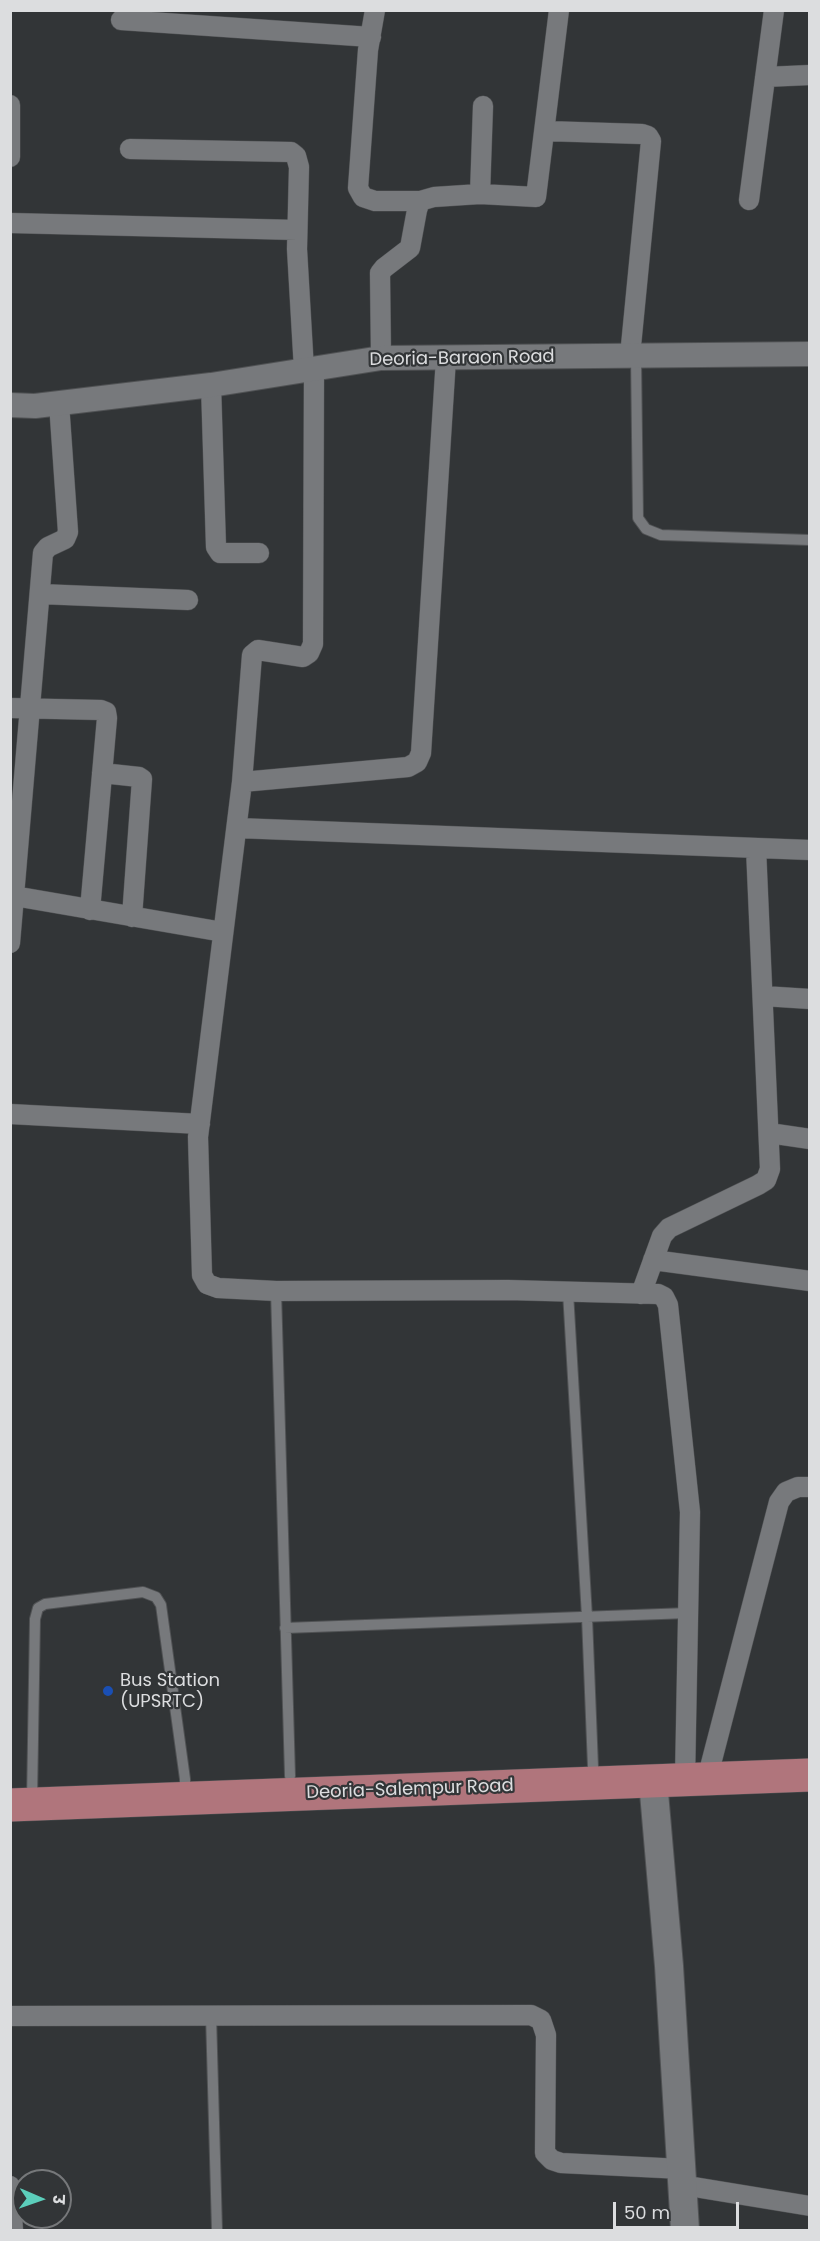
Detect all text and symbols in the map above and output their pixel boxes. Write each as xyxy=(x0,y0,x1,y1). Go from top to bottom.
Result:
street label: Deoria-Baraon Road xyxy=(369,347,555,371)
place label: Bus Station (UPSRTC) xyxy=(120,1670,220,1712)
marker: Bus Station (UPSRTC) xyxy=(101,1684,115,1698)
street label: Deoria-Salempur Road xyxy=(306,1776,514,1804)
north arrow xyxy=(12,2169,72,2229)
scale bar xyxy=(616,2190,742,2228)
text: उ xyxy=(47,2195,70,2204)
text: 50 m xyxy=(624,2200,670,2225)

